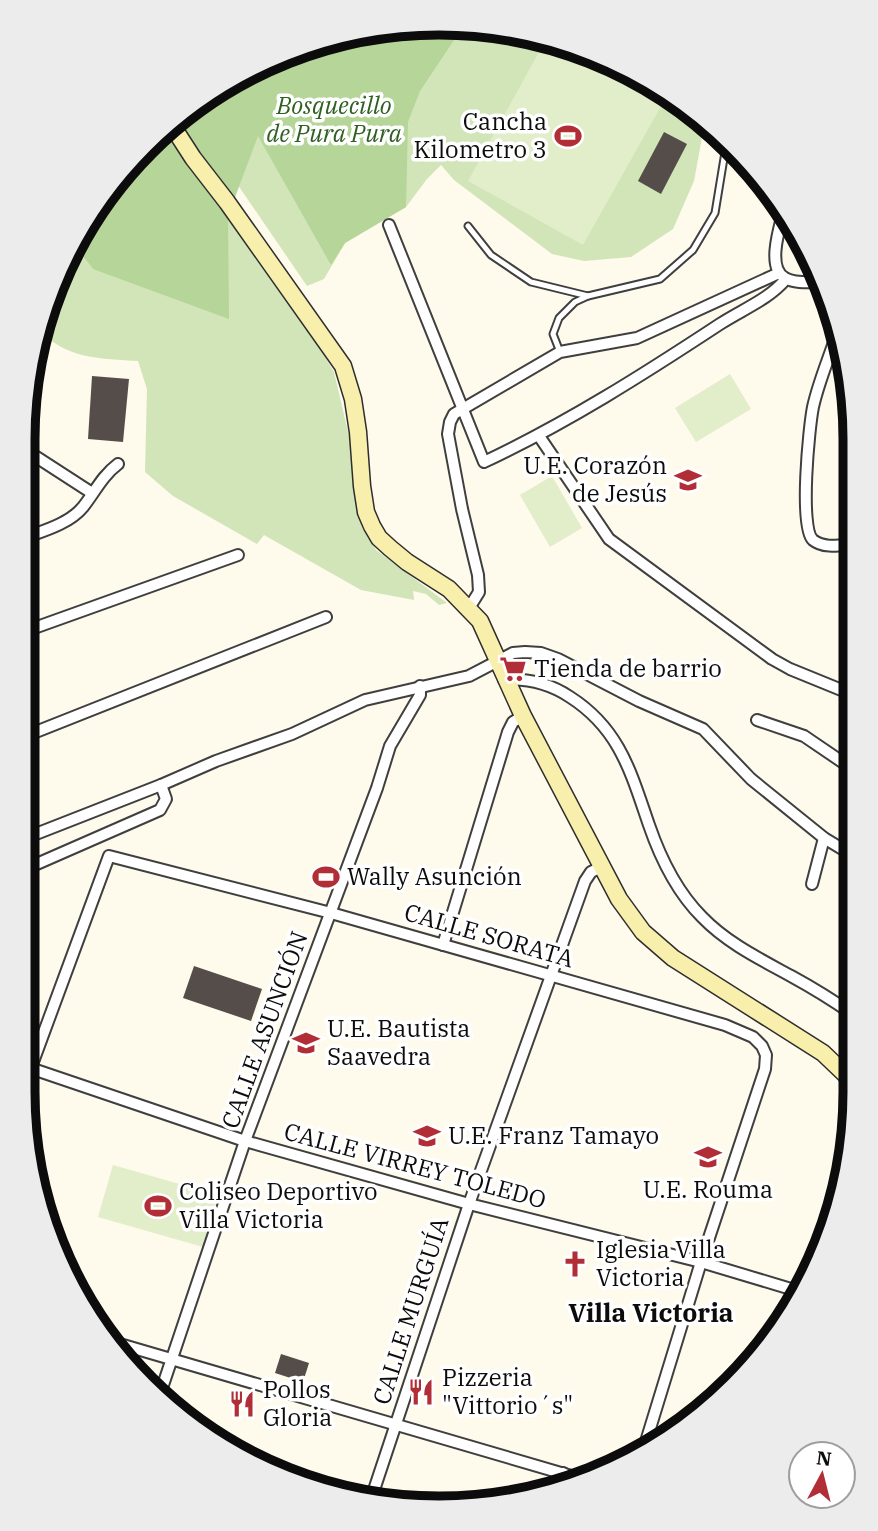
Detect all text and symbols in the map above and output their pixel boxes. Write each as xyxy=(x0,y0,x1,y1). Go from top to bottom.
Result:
park label: Bosquecillo de Pura Pura xyxy=(266,89,402,149)
place label: Cancha Kilometro 3 xyxy=(413,105,547,165)
sports icon: Cancha Kilometro 3 xyxy=(553,121,583,151)
place label: U.E. Corazón de Jesús xyxy=(523,449,667,509)
school or university icon: U.E. Corazón de Jesús xyxy=(673,465,703,495)
place label: Tienda de barrio xyxy=(534,652,722,684)
supermarket icon: Tienda de barrio xyxy=(498,654,528,684)
place label: Wally Asunción xyxy=(347,860,522,892)
sports icon: Wally Asunción xyxy=(311,862,341,892)
street label: CALLE SORATA xyxy=(401,896,578,975)
street label: CALLE ASUNCIÓN xyxy=(213,927,315,1133)
place label: U.E. Bautista Saavedra xyxy=(327,1012,470,1072)
school or university icon: U.E. Bautista Saavedra xyxy=(291,1028,321,1058)
street label: CALLE VIRREY TOLEDO xyxy=(281,1115,550,1215)
place label: U.E. Franz Tamayo xyxy=(448,1119,659,1151)
school or university icon: U.E. Franz Tamayo xyxy=(412,1121,442,1151)
school or university icon: U.E. Rouma xyxy=(693,1142,723,1172)
place label: U.E. Rouma xyxy=(643,1173,773,1205)
place label: Coliseo Deportivo Villa Victoria xyxy=(179,1175,378,1235)
sports icon: Coliseo Deportivo Villa Victoria xyxy=(143,1191,173,1221)
street label: CALLE MURGUÍA xyxy=(365,1212,456,1409)
place label: Iglesia Villa Victoria xyxy=(596,1233,726,1293)
church icon: Iglesia Villa Victoria xyxy=(560,1249,590,1279)
district label: Villa Victoria xyxy=(568,1295,734,1329)
place label: Pizzeria "Vittorio´s" xyxy=(442,1361,573,1421)
place label: Pollos Gloria xyxy=(263,1373,332,1433)
restaurant icon: Pizzeria "Vittorio´s" xyxy=(406,1377,436,1407)
restaurant icon: Pollos Gloria xyxy=(227,1389,257,1419)
north arrow xyxy=(787,1440,857,1510)
text: N xyxy=(815,1445,833,1471)

